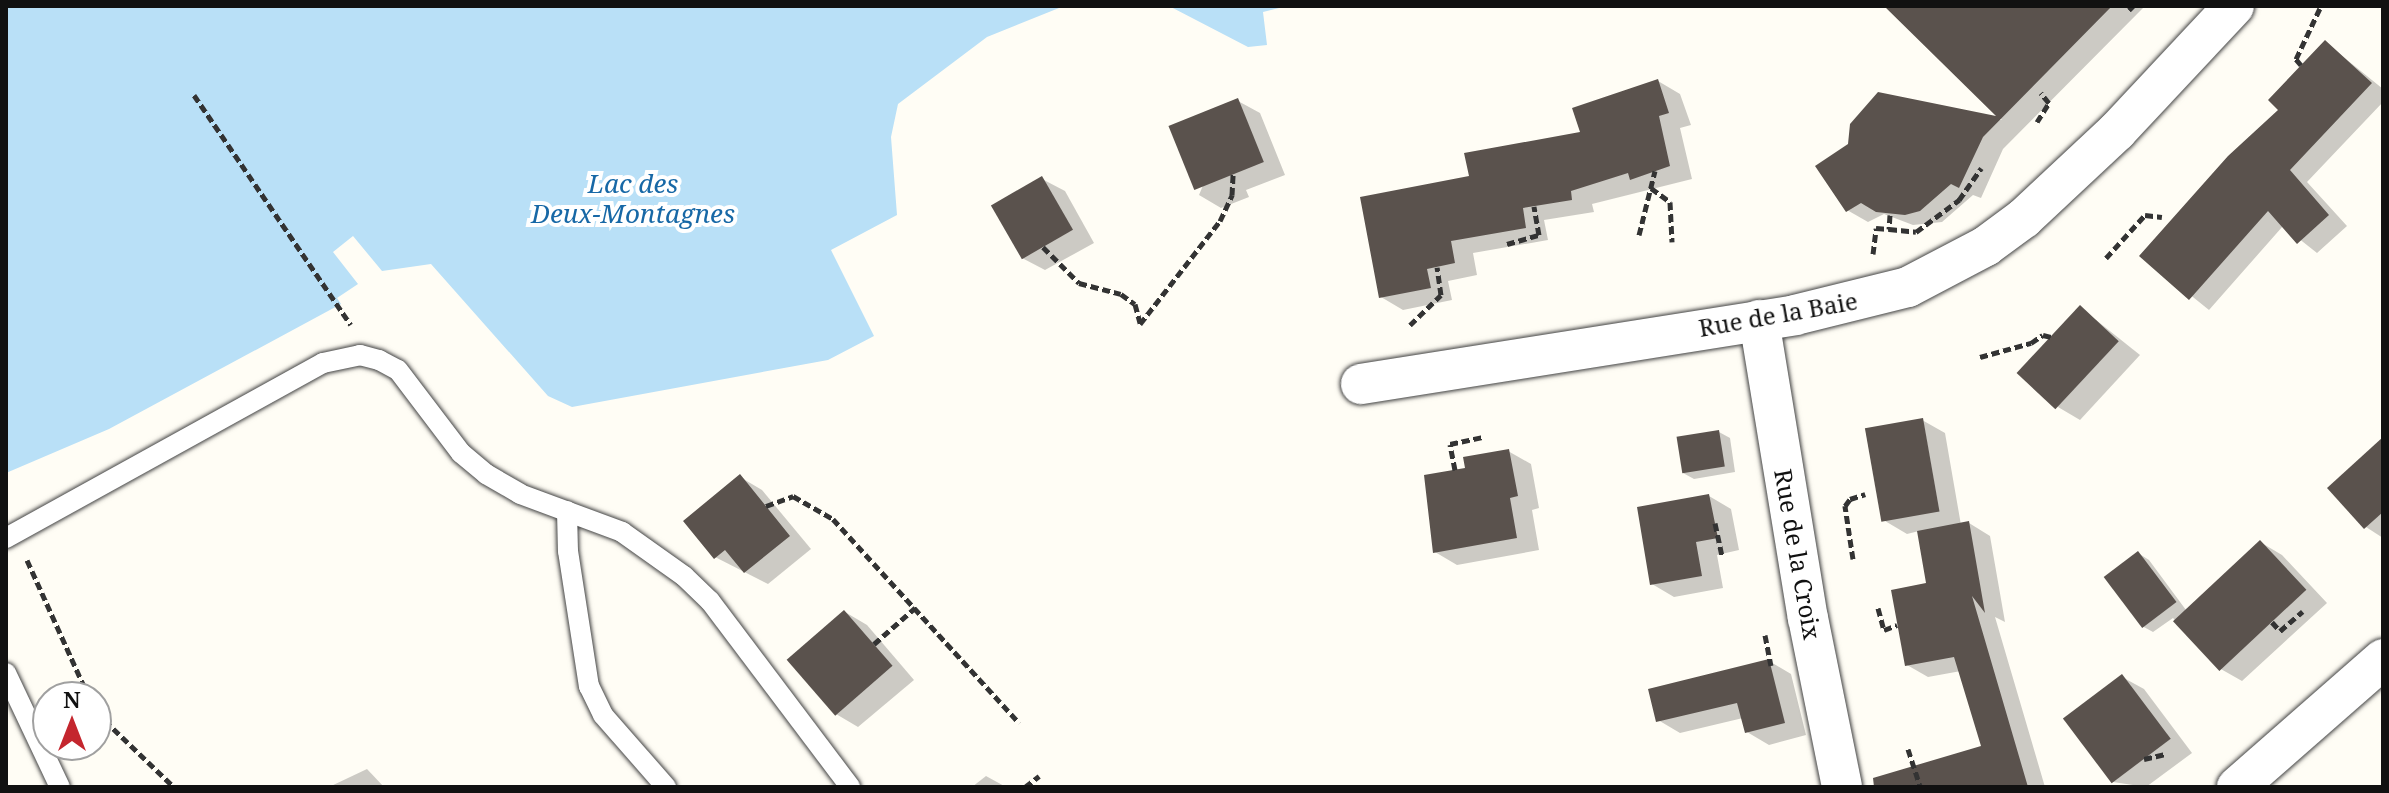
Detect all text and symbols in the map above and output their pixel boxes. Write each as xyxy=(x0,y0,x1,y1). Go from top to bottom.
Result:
water label: Lac des Deux-Montagnes xyxy=(531,168,735,230)
street label: Rue de la Baie xyxy=(1696,286,1860,342)
street label: Rue de la Croix xyxy=(1769,467,1827,641)
north arrow xyxy=(32,681,112,761)
text: N xyxy=(63,684,81,714)

